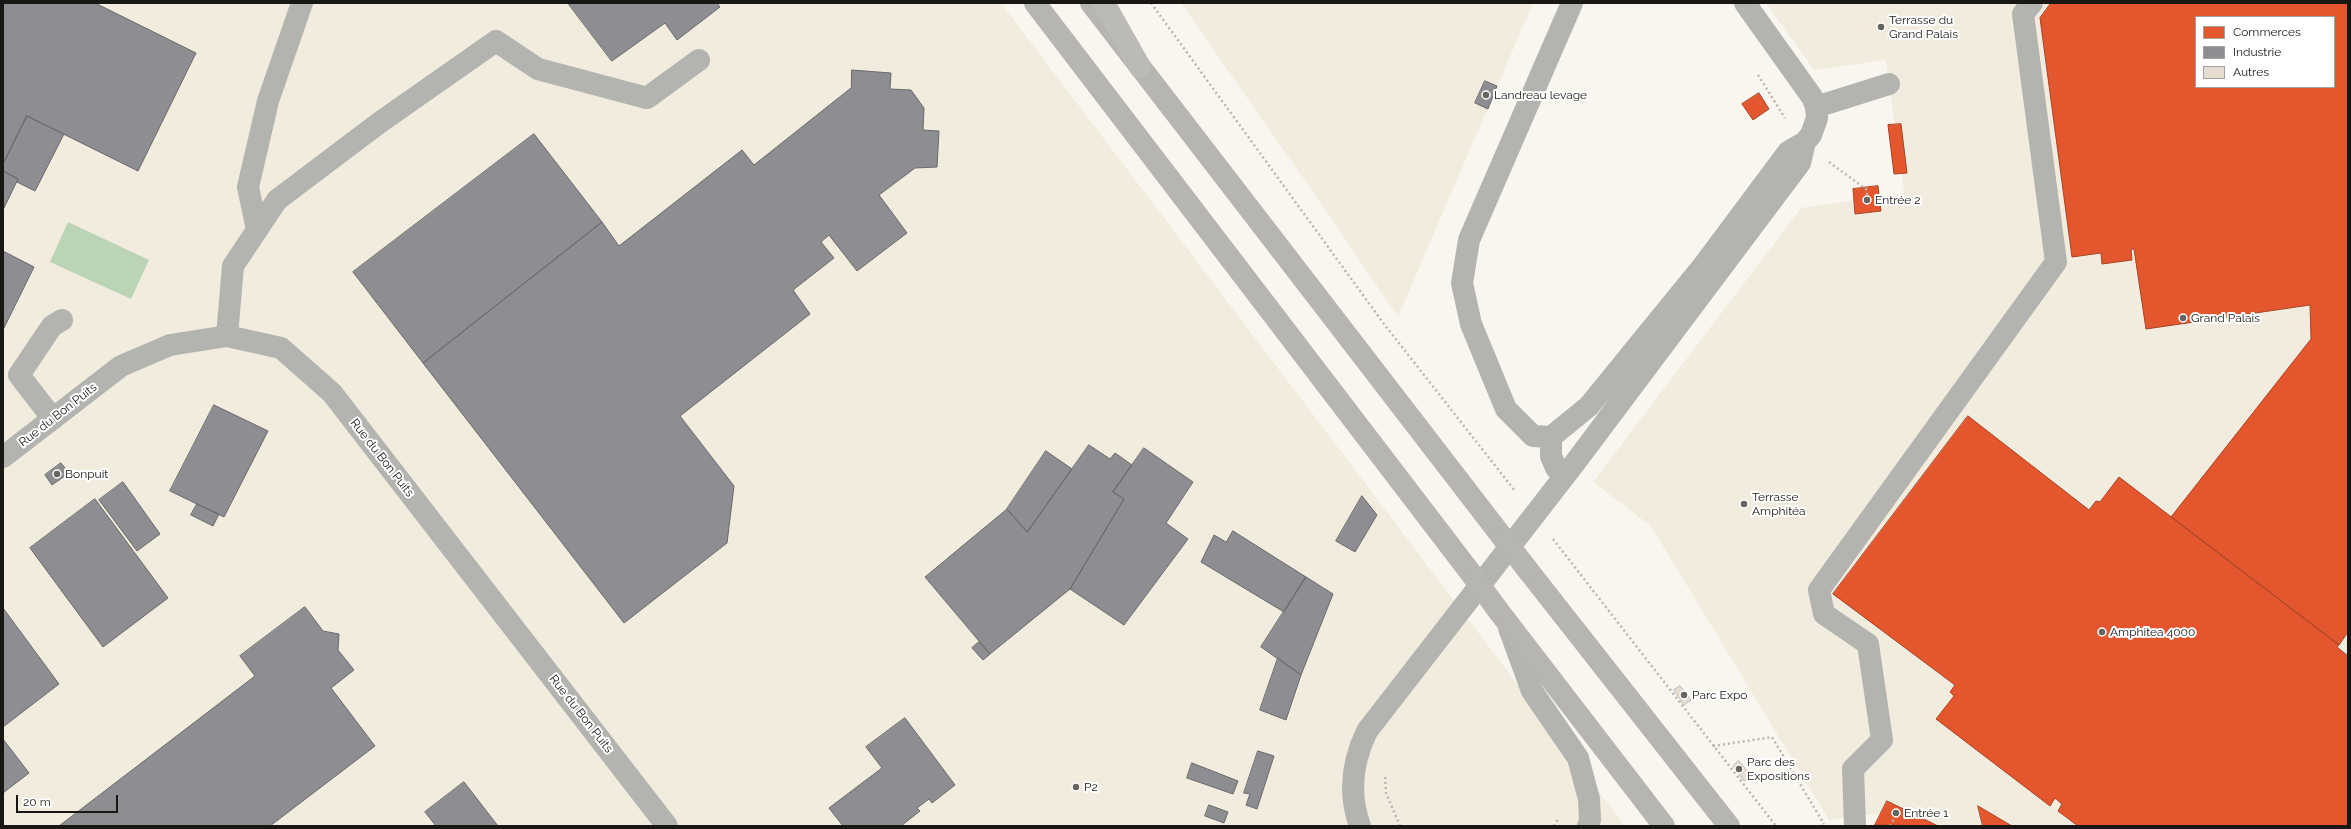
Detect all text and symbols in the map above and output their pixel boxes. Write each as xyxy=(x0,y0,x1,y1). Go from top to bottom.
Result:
place label: Terrasse du Grand Palais xyxy=(1889,13,1958,41)
legend xyxy=(2195,16,2335,88)
marker: Terrasse du Grand Palais xyxy=(1876,22,1886,32)
text: Commerces xyxy=(2233,25,2301,39)
text: Industrie xyxy=(2233,45,2281,59)
text: Autres xyxy=(2233,65,2269,79)
place label: Landreau levage xyxy=(1494,88,1587,102)
marker: Landreau levage xyxy=(1481,90,1491,100)
place label: Entrée 2 xyxy=(1875,193,1921,207)
marker: Entrée 2 xyxy=(1862,195,1872,205)
place label: Grand Palais xyxy=(2191,311,2260,325)
marker: Grand Palais xyxy=(2178,313,2188,323)
street label: Rue du Bon Puits xyxy=(16,380,100,450)
street label: Rue du Bon Puits xyxy=(347,416,417,500)
place label: Bonpuit xyxy=(65,467,108,481)
marker: Bonpuit xyxy=(52,469,62,479)
place label: Terrasse Amphitéa xyxy=(1752,490,1806,518)
marker: Terrasse Amphitéa xyxy=(1739,499,1749,509)
place label: Amphitea 4000 xyxy=(2110,625,2195,639)
marker: Amphitea 4000 xyxy=(2097,627,2107,637)
street label: Rue du Bon Puits xyxy=(546,672,616,756)
place label: Parc Expo xyxy=(1692,688,1748,702)
marker: Parc Expo xyxy=(1679,690,1689,700)
place label: Parc des Expositions xyxy=(1747,755,1810,783)
marker: Parc des Expositions xyxy=(1734,764,1744,774)
place label: P2 xyxy=(1084,780,1098,794)
marker: P2 xyxy=(1071,782,1081,792)
scale bar xyxy=(18,787,120,813)
text: 20 m xyxy=(23,795,51,809)
place label: Entrée 1 xyxy=(1904,806,1949,820)
marker: Entrée 1 xyxy=(1891,808,1901,818)

